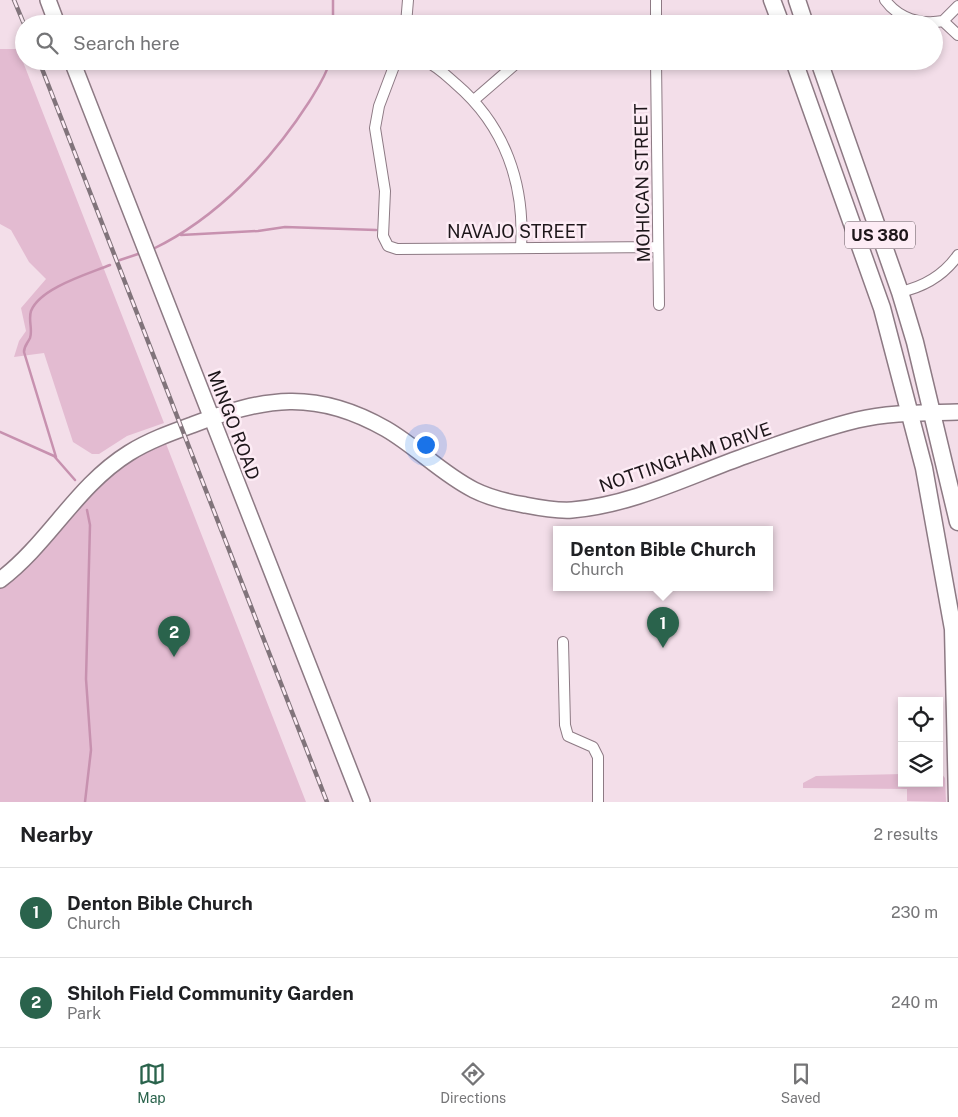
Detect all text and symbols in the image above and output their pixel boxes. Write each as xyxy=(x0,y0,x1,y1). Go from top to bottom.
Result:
search box xyxy=(15,15,943,70)
icon: search xyxy=(33,29,61,57)
text: Search here xyxy=(73,32,180,54)
street label: MOHICAN STREET xyxy=(630,103,654,263)
street label: NAVAJO STREET xyxy=(447,221,587,242)
road number: US 380 xyxy=(845,222,915,248)
street label: MINGO ROAD xyxy=(204,367,264,483)
street label: NOTTINGHAM DRIVE xyxy=(596,418,774,496)
your location xyxy=(413,432,439,458)
popup xyxy=(553,526,773,591)
text: Denton Bible Church xyxy=(570,538,756,560)
text: Church xyxy=(570,560,624,579)
pin: 1 xyxy=(647,607,679,648)
pin: 2 xyxy=(158,616,190,657)
map controls xyxy=(898,697,943,787)
button: locate xyxy=(898,697,943,742)
button: layers xyxy=(898,742,943,787)
text: Nearby xyxy=(20,822,93,847)
text: 2 results xyxy=(873,825,938,844)
text: Denton Bible Church xyxy=(67,892,253,914)
text: 1 xyxy=(33,903,39,922)
text: 230 m xyxy=(891,903,938,922)
text: Church xyxy=(67,914,121,933)
text: Shiloh Field Community Garden xyxy=(67,982,354,1004)
text: 2 xyxy=(31,993,41,1012)
text: 240 m xyxy=(891,993,938,1012)
text: Park xyxy=(67,1004,101,1023)
tab: Map xyxy=(137,1060,166,1106)
tab: Directions xyxy=(440,1060,506,1106)
tab: Saved xyxy=(781,1060,821,1106)

